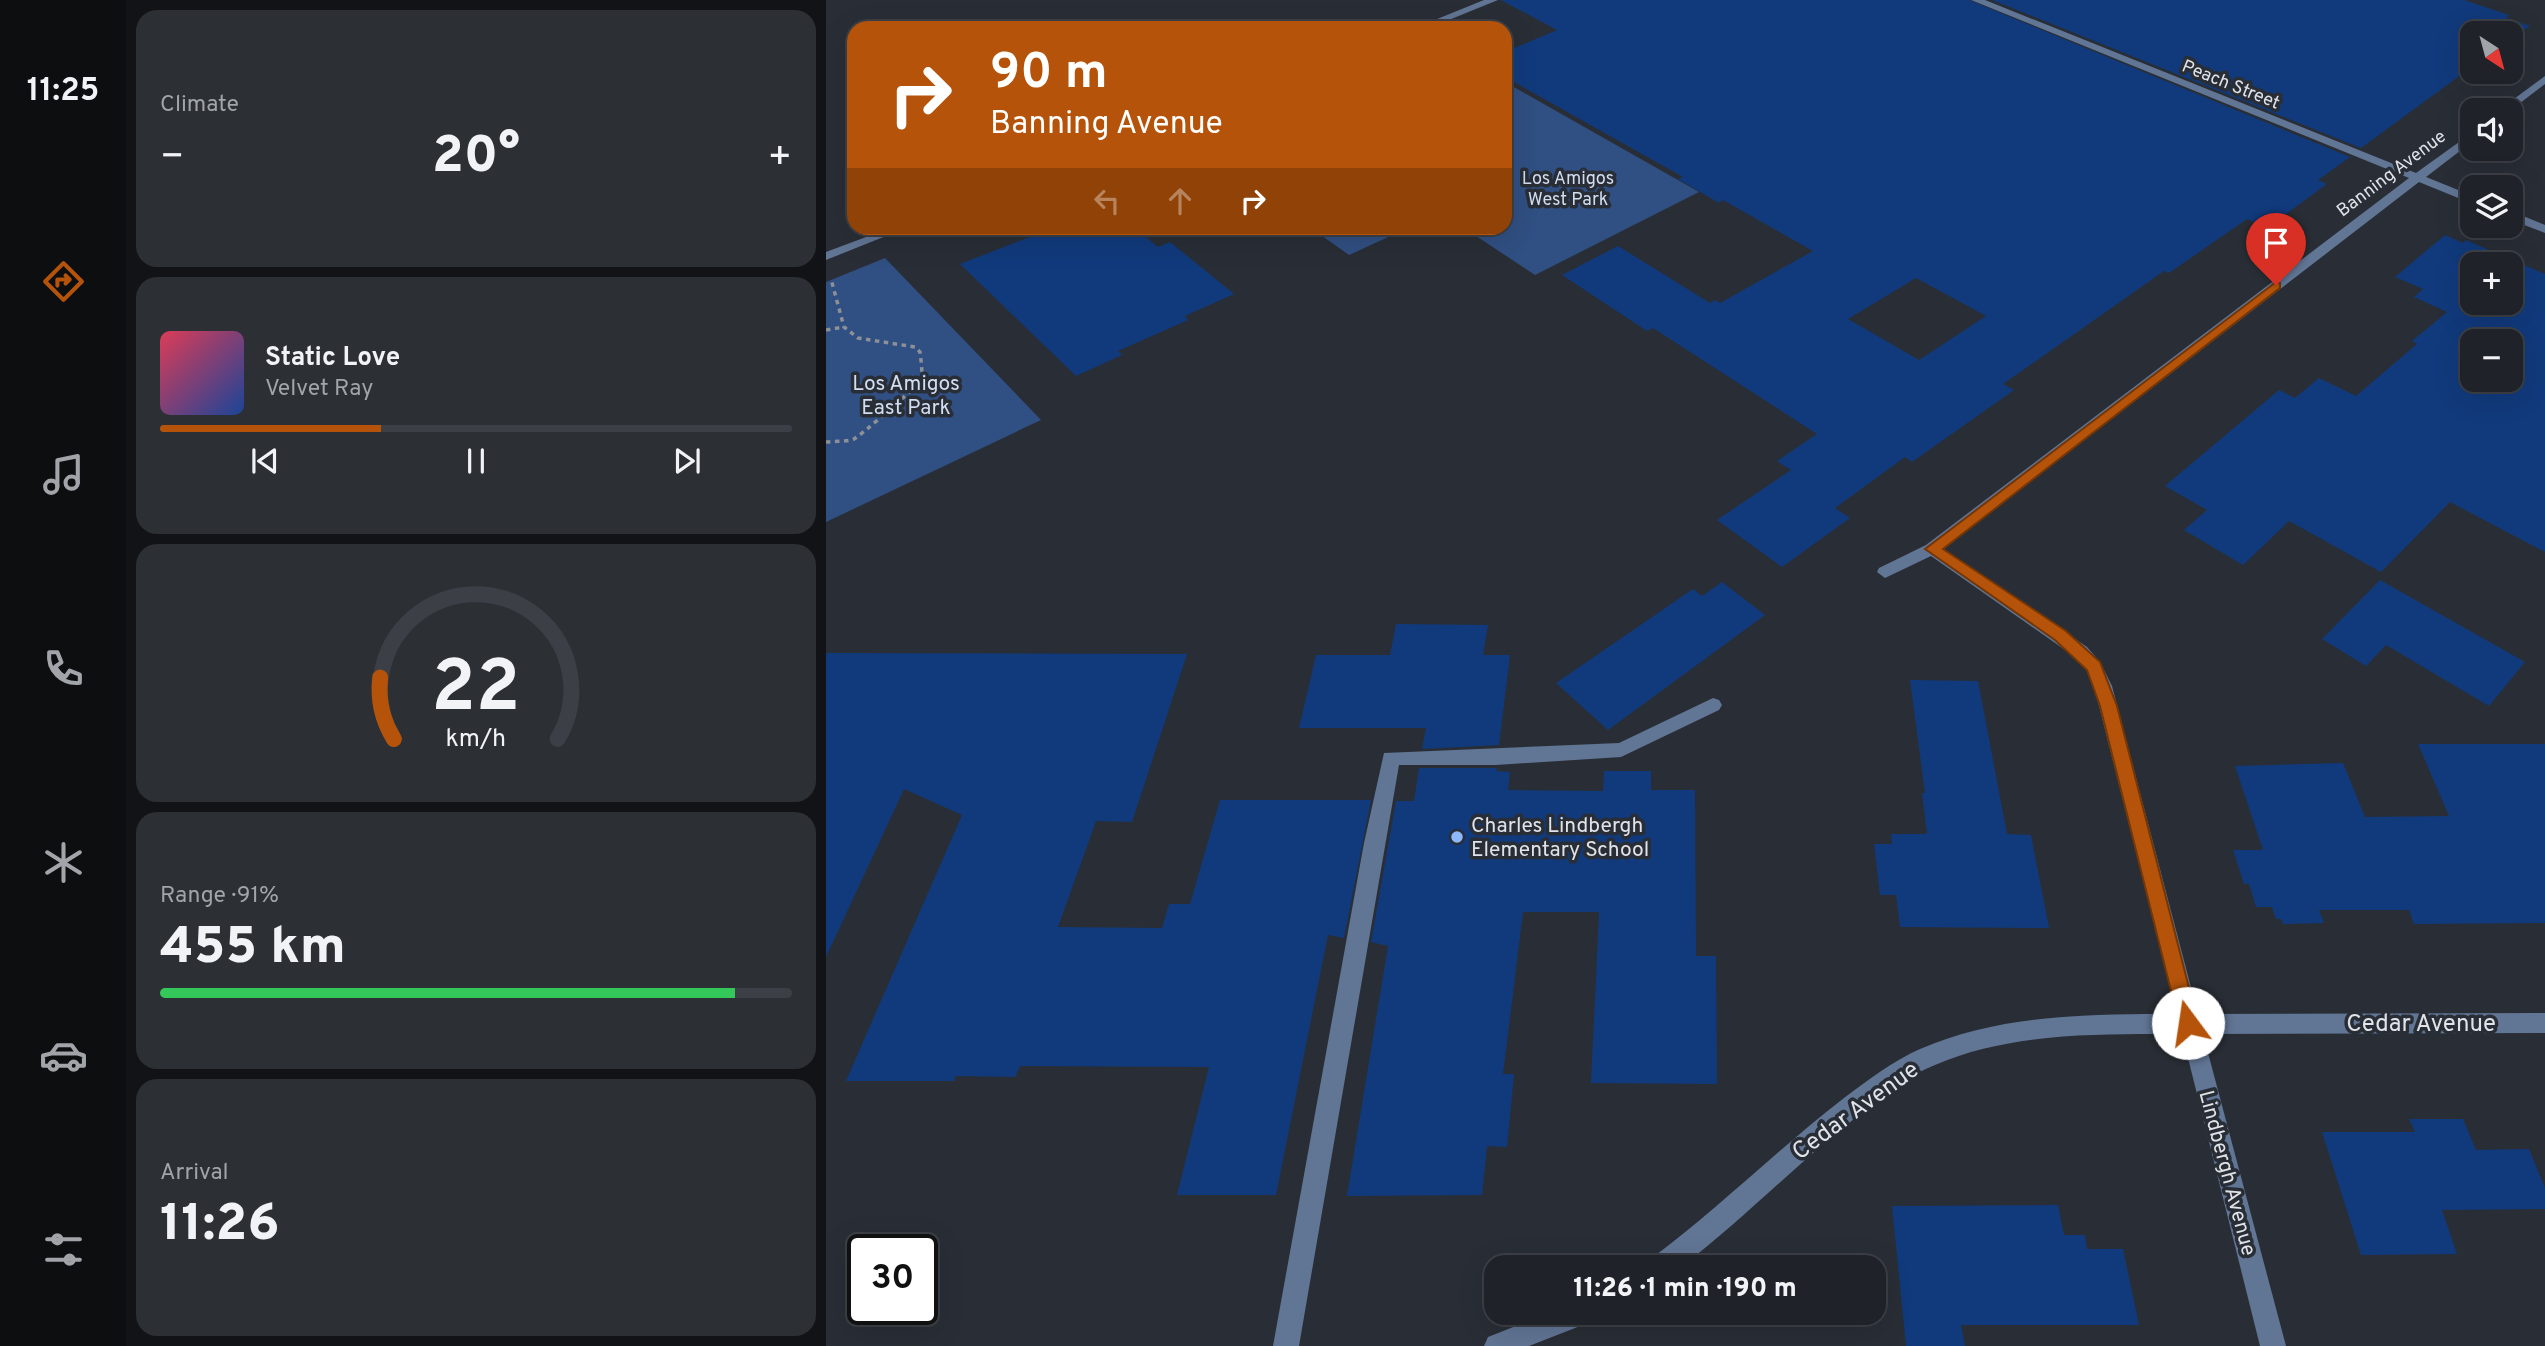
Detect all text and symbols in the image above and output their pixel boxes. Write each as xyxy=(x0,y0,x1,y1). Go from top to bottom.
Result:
north arrow xyxy=(2460,21,2524,84)
map controls xyxy=(2460,21,2523,392)
text: 90 m xyxy=(990,44,1108,106)
icon: right xyxy=(875,49,966,140)
street label: Peach Street xyxy=(2178,55,2283,115)
text: 11:25 xyxy=(27,72,99,112)
text: Climate xyxy=(160,91,239,120)
button: sound xyxy=(2460,98,2523,161)
text: Banning Avenue xyxy=(990,105,1223,145)
text: 20° xyxy=(432,125,520,191)
street label: Banning Avenue xyxy=(2333,126,2451,223)
text: − xyxy=(160,134,185,183)
text: + xyxy=(767,134,792,183)
park label: Los Amigos West Park xyxy=(1522,168,1614,212)
button: layers xyxy=(2460,175,2523,238)
icon: left xyxy=(1088,182,1126,220)
icon: ahead xyxy=(1161,182,1199,220)
icon: right xyxy=(1234,182,1272,220)
pin xyxy=(2246,213,2306,285)
icon: arrive xyxy=(2257,224,2295,262)
button: + xyxy=(2460,252,2523,315)
icon: directions xyxy=(39,257,88,306)
button: − xyxy=(2460,329,2523,392)
text: Static Love xyxy=(265,342,400,375)
park label: Los Amigos East Park xyxy=(852,371,960,422)
text: Velvet Ray xyxy=(265,375,373,404)
icon: previous xyxy=(246,442,284,480)
icon: pause xyxy=(457,442,495,480)
icon: next xyxy=(668,442,706,480)
icon: music xyxy=(39,450,88,499)
icon: phone xyxy=(39,644,88,693)
text: 22 xyxy=(431,645,521,737)
text: km/h xyxy=(446,724,506,756)
place label: Charles Lindbergh Elementary School xyxy=(1471,813,1649,864)
marker: Charles Lindbergh Elementary School xyxy=(1449,829,1465,845)
icon: climate xyxy=(39,838,88,887)
text: Range · 91% xyxy=(160,882,279,911)
text: 455 km xyxy=(160,916,346,982)
position arrow xyxy=(2151,986,2225,1060)
street label: Cedar Avenue xyxy=(2346,1010,2496,1040)
icon: car xyxy=(39,1031,88,1080)
street label: Cedar Avenue xyxy=(1787,1055,1926,1168)
street label: Lindbergh Avenue xyxy=(2191,1088,2262,1259)
text: Arrival xyxy=(160,1159,229,1188)
text: 11:26 xyxy=(160,1193,280,1259)
icon: filters xyxy=(39,1225,88,1274)
speed limit sign: 30 xyxy=(847,1234,938,1325)
text: 11:26 · 1 min · 190 m xyxy=(1573,1273,1797,1306)

